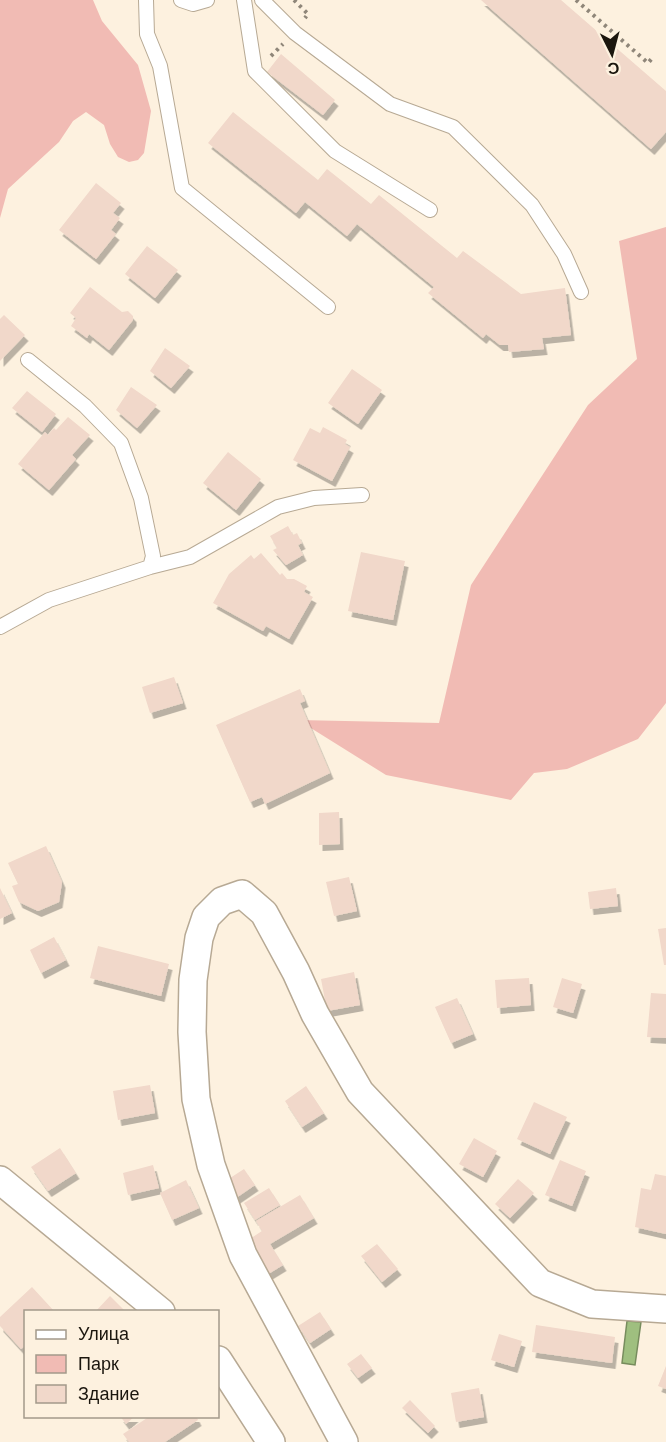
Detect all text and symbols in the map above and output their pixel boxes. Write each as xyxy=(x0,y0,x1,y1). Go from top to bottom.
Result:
north arrow xyxy=(582,24,642,84)
text: С xyxy=(606,59,620,80)
legend xyxy=(24,1310,219,1418)
text: Улица xyxy=(78,1322,130,1344)
text: Парк xyxy=(78,1352,119,1374)
text: Здание xyxy=(78,1382,139,1404)

